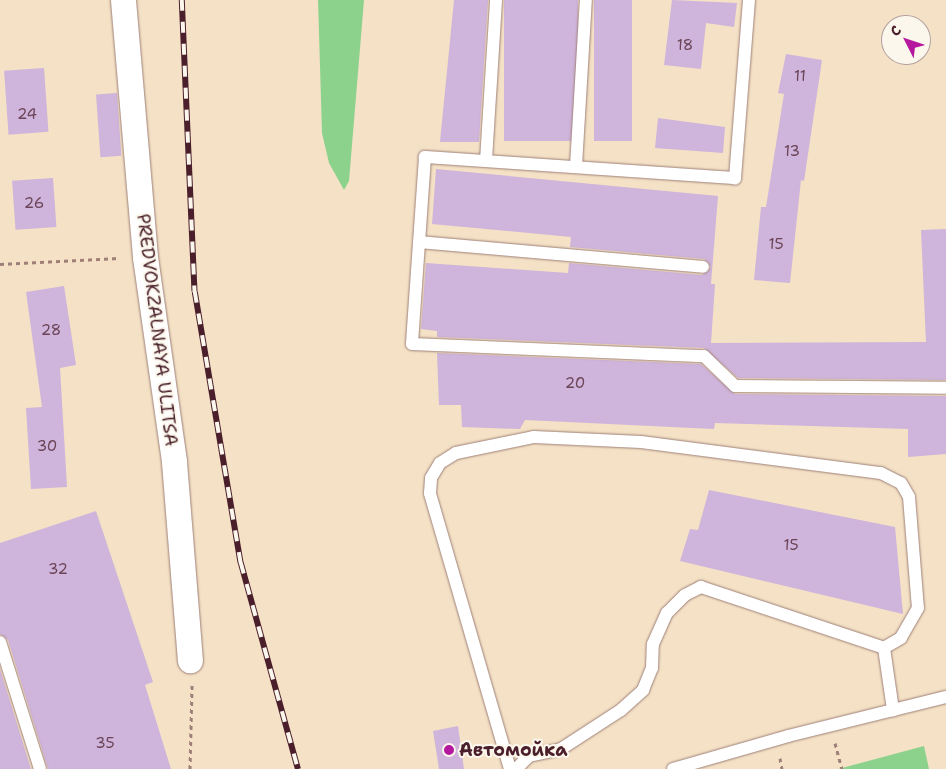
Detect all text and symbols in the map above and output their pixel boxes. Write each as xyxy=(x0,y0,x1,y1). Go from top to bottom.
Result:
north arrow xyxy=(881,15,931,65)
text: С xyxy=(886,22,905,40)
house number: 18 xyxy=(677,37,693,55)
house number: 11 xyxy=(794,68,806,86)
house number: 24 xyxy=(17,106,37,124)
house number: 13 xyxy=(784,143,800,161)
house number: 26 xyxy=(24,195,44,213)
street label: PREDVOKZALNAYA ULITSA xyxy=(132,213,182,447)
house number: 15 xyxy=(768,236,784,254)
house number: 28 xyxy=(41,322,61,340)
house number: 20 xyxy=(565,375,585,393)
house number: 30 xyxy=(37,438,57,456)
house number: 15 xyxy=(783,537,799,555)
house number: 32 xyxy=(48,561,68,579)
house number: 35 xyxy=(95,735,115,753)
place label: Автомойка xyxy=(459,739,568,761)
marker: Автомойка xyxy=(443,744,455,756)

